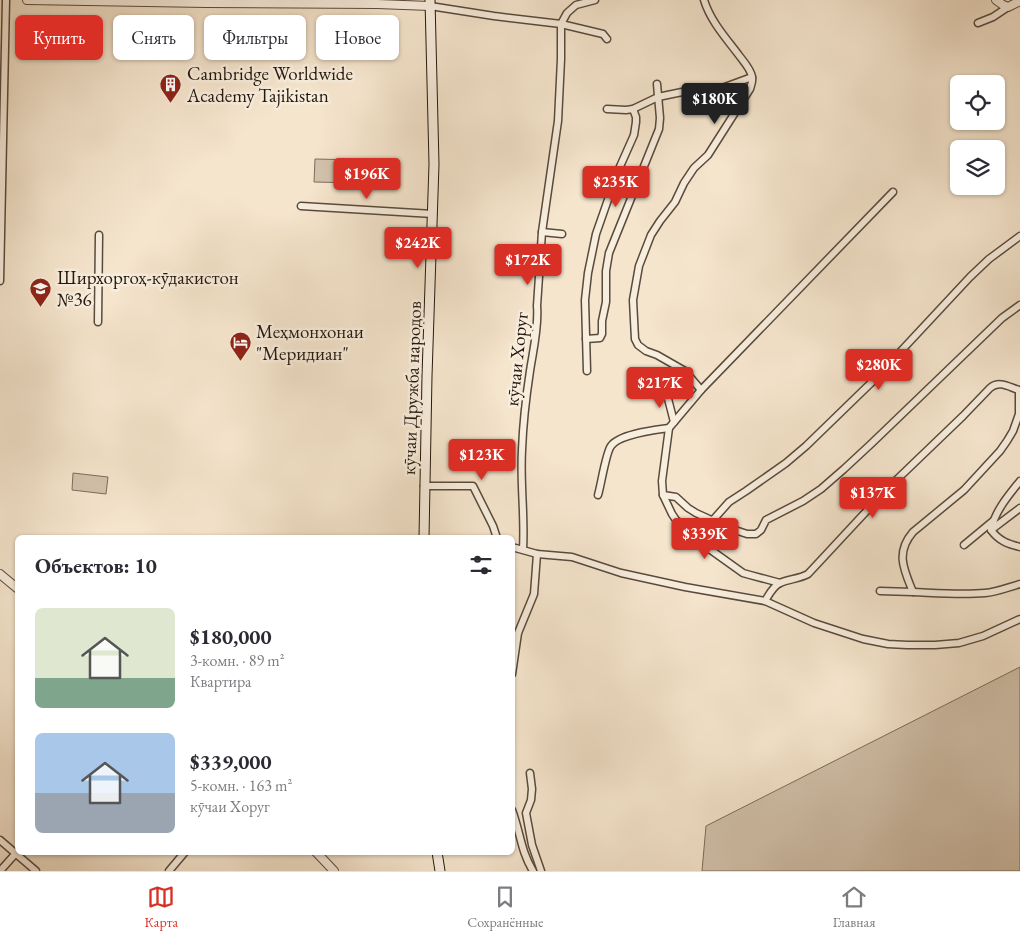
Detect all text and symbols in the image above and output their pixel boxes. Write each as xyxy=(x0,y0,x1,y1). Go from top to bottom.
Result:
chip: Купить xyxy=(15,15,103,60)
chip: Снять xyxy=(113,15,194,60)
chip: Фильтры xyxy=(204,15,306,60)
chip: Новое xyxy=(316,15,399,60)
place label: Cambridge Worldwide Academy Tajikistan xyxy=(186,61,353,108)
building icon: Cambridge Worldwide Academy Tajikistan xyxy=(159,72,183,103)
map controls xyxy=(950,75,1005,195)
button: locate xyxy=(950,75,1005,130)
pin: $180K xyxy=(680,82,750,125)
text: $180K xyxy=(693,88,737,109)
button: layers xyxy=(950,140,1005,195)
pin: $196K xyxy=(332,158,402,200)
text: $196K xyxy=(345,163,389,184)
pin: $235K xyxy=(581,166,651,208)
text: $235K xyxy=(594,171,638,192)
pin: $242K xyxy=(383,226,453,269)
text: $242K xyxy=(396,232,440,253)
pin: $172K xyxy=(493,244,563,286)
text: $172K xyxy=(506,249,550,270)
place label: Ширхоргоҳ-кӯдакистон №36 xyxy=(57,265,239,312)
school or university icon: Ширхоргоҳ-кӯдакистон №36 xyxy=(29,276,53,307)
street label: кӯчаи Дружба народов xyxy=(396,301,427,475)
street label: кӯчаи Хоруг xyxy=(499,310,534,407)
place label: Меҳмонхонаи "Меридиан" xyxy=(256,319,364,366)
hotel icon: Меҳмонхонаи "Меридиан" xyxy=(228,330,252,361)
pin: $280K xyxy=(844,348,914,391)
text: $280K xyxy=(857,354,901,375)
pin: $217K xyxy=(625,366,695,409)
text: $217K xyxy=(638,372,682,393)
pin: $123K xyxy=(447,438,517,481)
text: $123K xyxy=(460,444,504,465)
pin: $137K xyxy=(838,476,908,519)
text: $137K xyxy=(851,482,895,503)
pin: $339K xyxy=(670,518,740,560)
text: $339K xyxy=(683,523,727,544)
icon: filters xyxy=(467,551,495,579)
text: Объектов: 10 xyxy=(35,552,157,579)
text: $180,000 xyxy=(190,623,272,650)
icon: home xyxy=(75,628,135,688)
text: 3-комн. · 89 m² xyxy=(190,650,285,671)
text: Квартира xyxy=(190,671,251,692)
text: $339,000 xyxy=(190,748,272,775)
icon: home xyxy=(75,753,135,813)
text: 5-комн. · 163 m² xyxy=(190,775,292,796)
text: кӯчаи Хоруг xyxy=(190,796,270,817)
tab: Карта xyxy=(145,883,178,931)
tab: Сохранённые xyxy=(467,883,544,931)
tab: Главная xyxy=(833,883,875,931)

